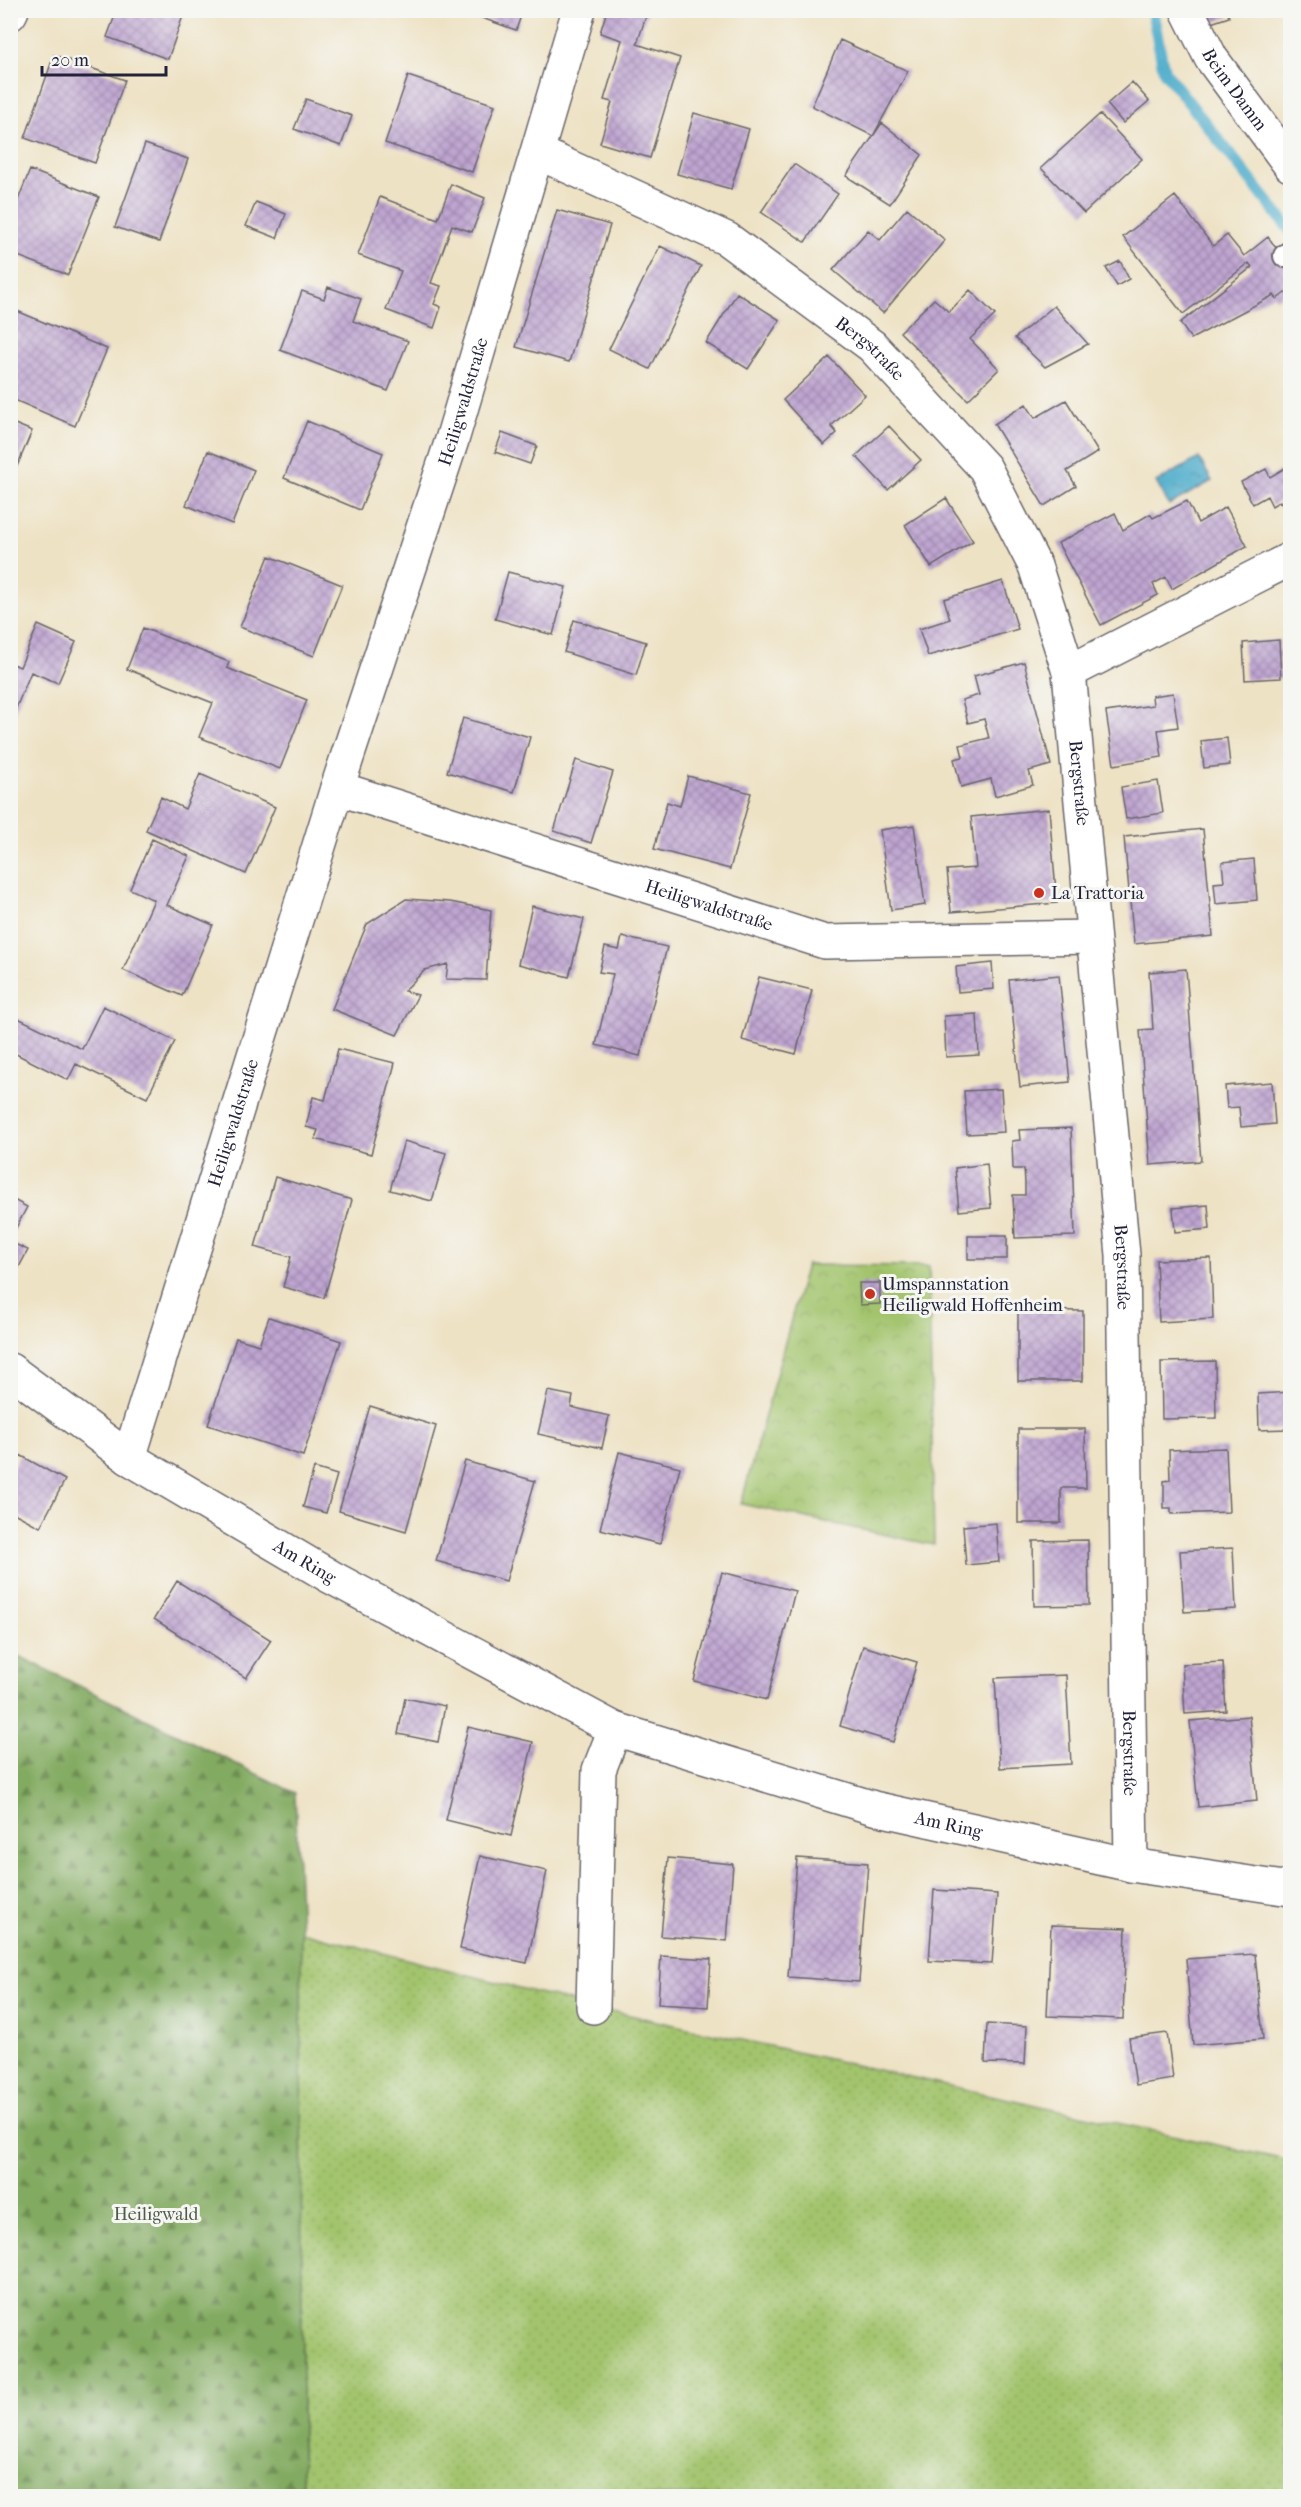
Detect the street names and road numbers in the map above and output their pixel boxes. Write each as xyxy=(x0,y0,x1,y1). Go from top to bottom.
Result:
street label: Beim Damm xyxy=(1198,45,1272,135)
street label: Bergstraße xyxy=(831,312,909,385)
street label: Heiligwaldstraße xyxy=(434,335,492,468)
street label: Bergstraße xyxy=(1065,739,1094,827)
street label: Heiligwaldstraße xyxy=(643,875,775,935)
street label: Heiligwaldstraße xyxy=(203,1056,263,1189)
street label: Bergstraße xyxy=(1110,1223,1134,1310)
street label: Am Ring xyxy=(269,1534,340,1588)
street label: Bergstraße xyxy=(1118,1710,1141,1796)
street label: Am Ring xyxy=(912,1807,985,1842)

